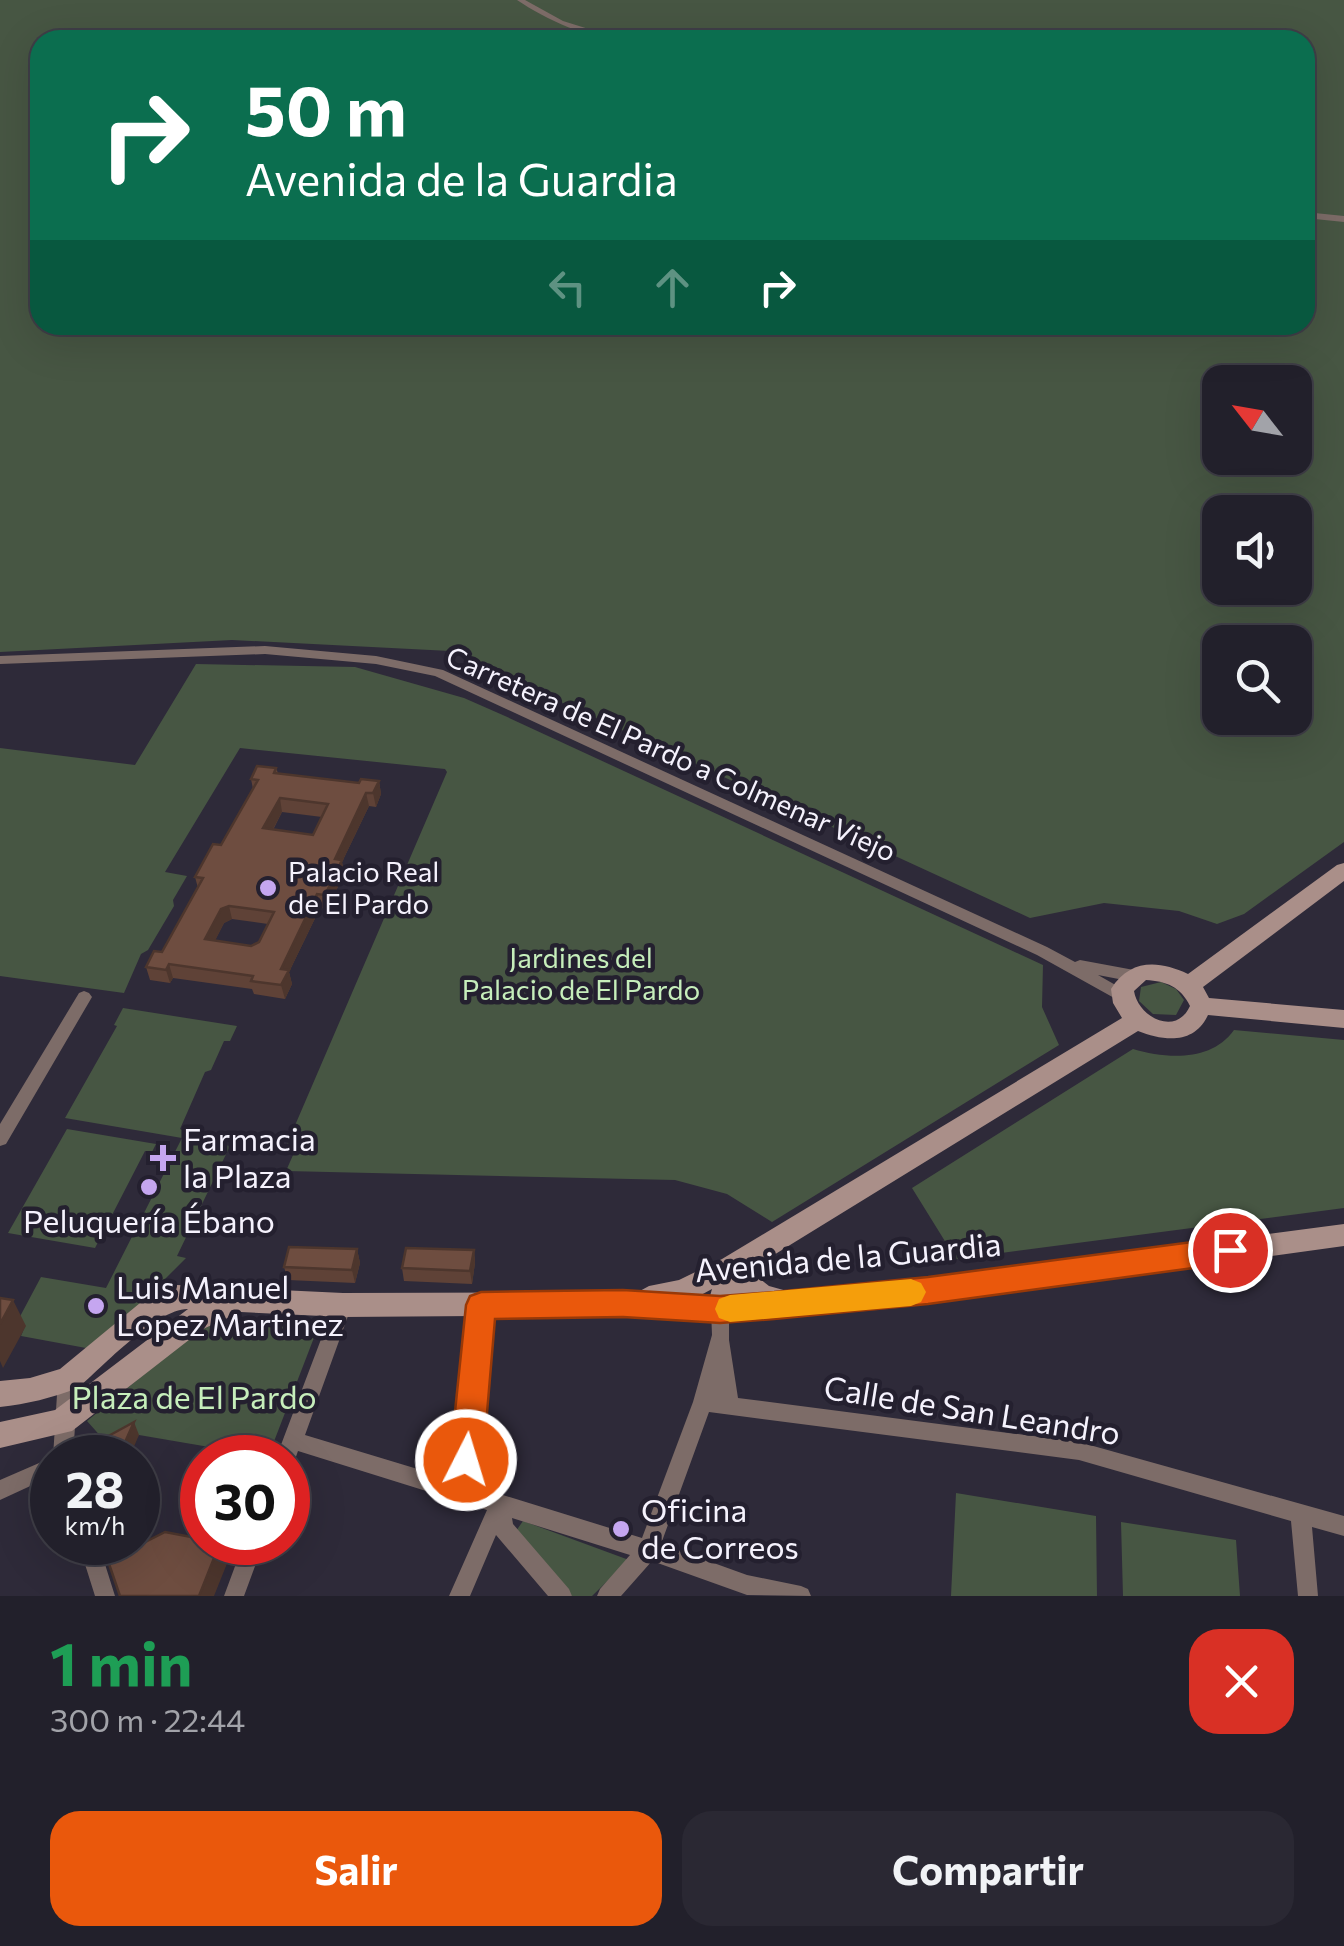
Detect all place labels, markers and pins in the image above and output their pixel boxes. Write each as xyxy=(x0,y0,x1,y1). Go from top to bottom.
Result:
place label: Palacio Real de El Pardo xyxy=(288,854,439,920)
marker: Palacio Real de El Pardo xyxy=(257,877,279,899)
place label: Farmacia la Plaza xyxy=(183,1118,316,1195)
marker: Farmacia la Plaza xyxy=(152,1147,174,1169)
marker: Peluquería Ébano xyxy=(138,1176,160,1198)
place label: Peluquería Ébano xyxy=(23,1200,275,1240)
pin xyxy=(1188,1208,1273,1293)
place label: Luis Manuel Lopez Martinez xyxy=(116,1266,344,1343)
marker: Luis Manuel Lopez Martinez xyxy=(85,1295,107,1317)
place label: Oficina de Correos xyxy=(641,1489,799,1566)
marker: Oficina de Correos xyxy=(610,1518,632,1540)

